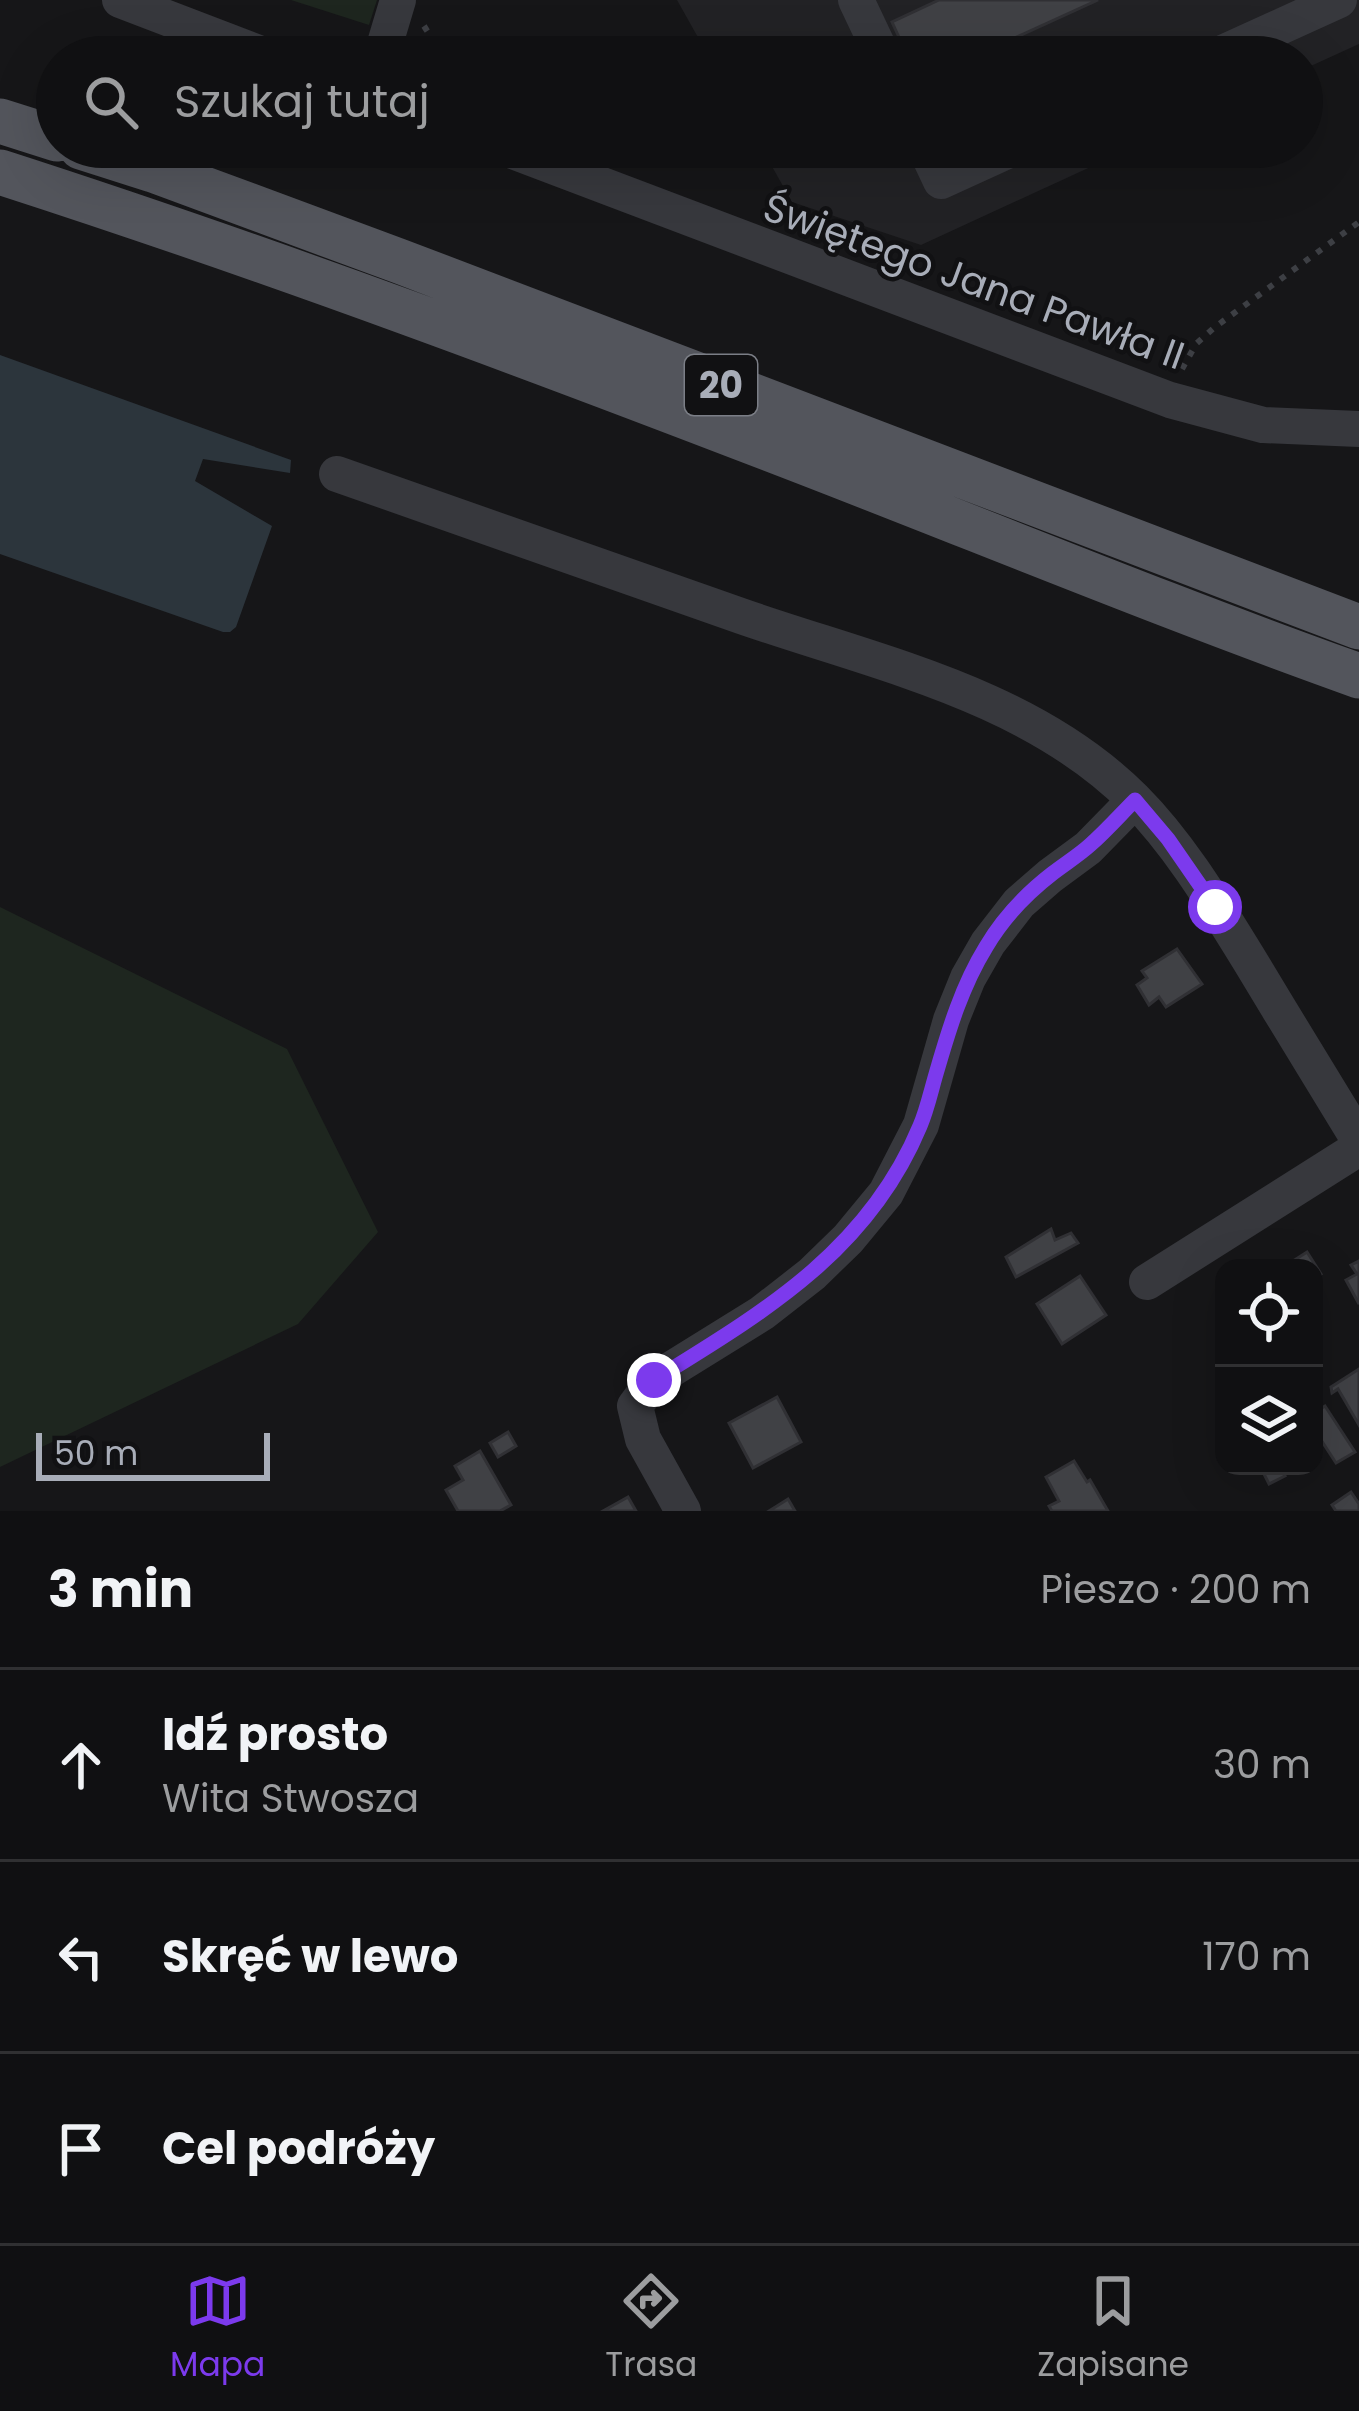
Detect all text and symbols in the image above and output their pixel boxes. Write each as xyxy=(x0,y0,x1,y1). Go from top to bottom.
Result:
search box xyxy=(36,36,1323,168)
icon: search xyxy=(78,69,144,135)
text: Szukaj tutaj xyxy=(174,70,430,133)
street label: Świętego Jana Pawła II xyxy=(756,180,1192,383)
road number: 20 xyxy=(685,355,757,415)
route start xyxy=(1188,880,1242,934)
map controls xyxy=(1215,1259,1323,1475)
button: locate xyxy=(1215,1259,1323,1367)
route end xyxy=(627,1353,681,1407)
button: layers xyxy=(1215,1367,1323,1475)
scale bar xyxy=(36,1427,270,1480)
text: 50 m xyxy=(54,1430,138,1477)
text: 3 min xyxy=(48,1553,193,1625)
text: Pieszo · 200 m xyxy=(1040,1562,1311,1617)
text: Idź prosto xyxy=(162,1703,388,1766)
icon: ahead xyxy=(48,1732,114,1798)
text: 30 m xyxy=(1213,1737,1311,1792)
text: Wita Stwosza xyxy=(162,1771,419,1826)
icon: left xyxy=(48,1924,114,1990)
text: Skręć w lewo xyxy=(162,1925,458,1988)
text: 170 m xyxy=(1202,1929,1311,1984)
icon: arrive xyxy=(48,2116,114,2182)
text: Cel podróży xyxy=(162,2117,435,2180)
tab: Mapa xyxy=(170,2268,265,2390)
tab: Trasa xyxy=(605,2268,697,2390)
tab: Zapisane xyxy=(1037,2268,1189,2390)

